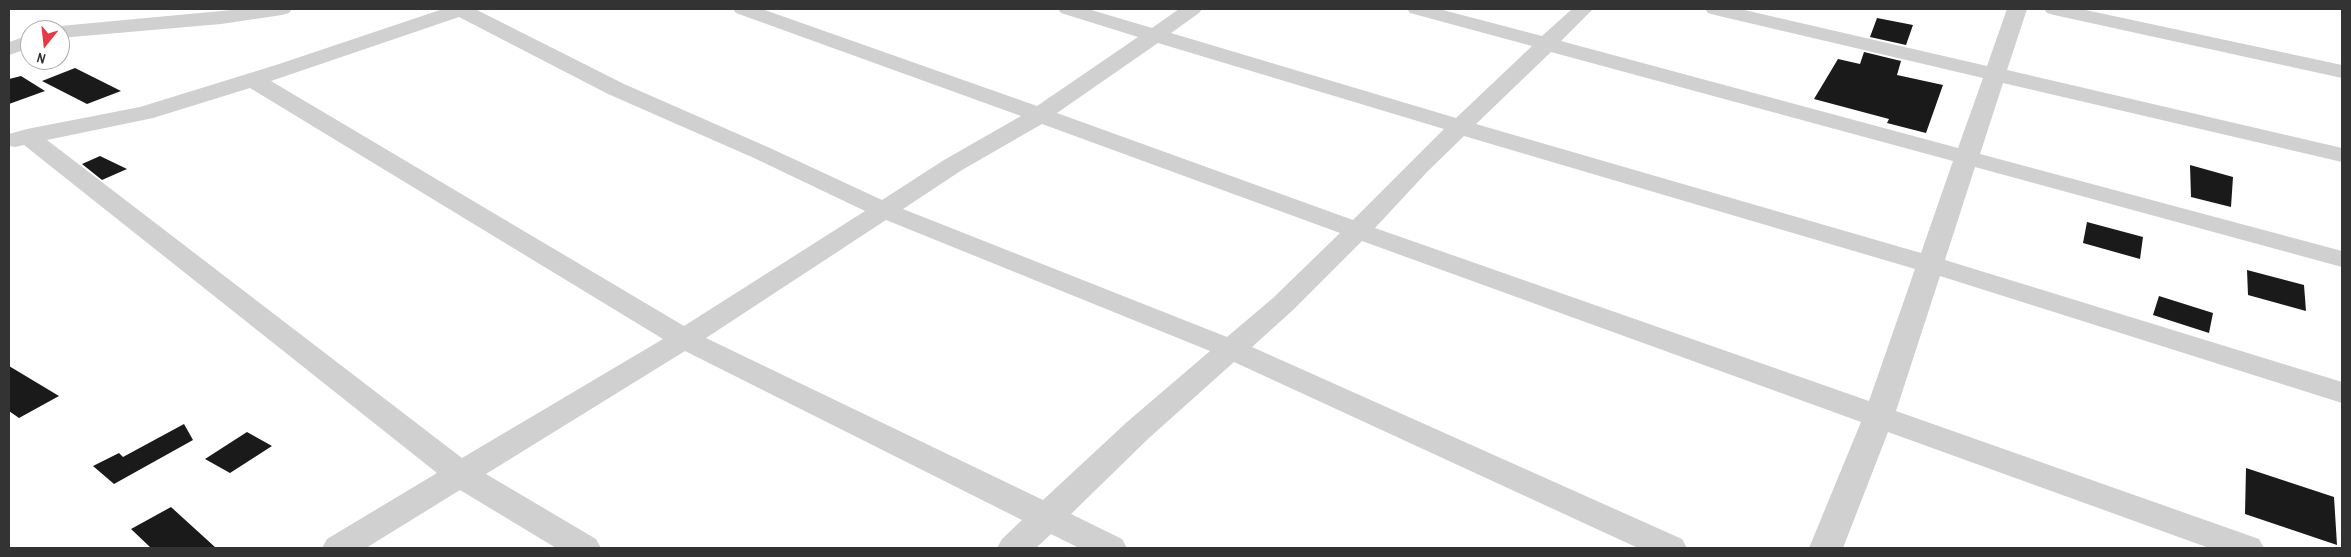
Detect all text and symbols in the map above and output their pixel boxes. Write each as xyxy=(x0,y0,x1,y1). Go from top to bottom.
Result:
north arrow xyxy=(20,20,70,70)
text: N xyxy=(35,49,48,68)

